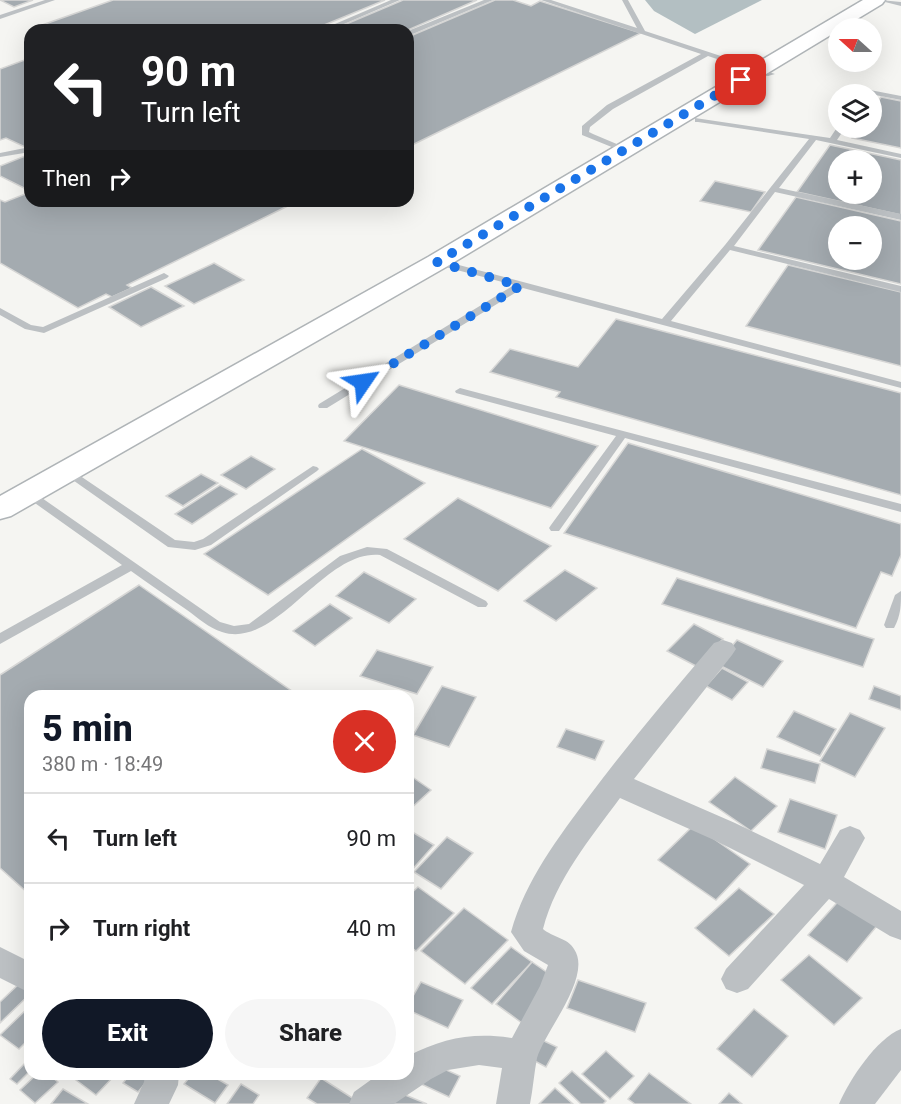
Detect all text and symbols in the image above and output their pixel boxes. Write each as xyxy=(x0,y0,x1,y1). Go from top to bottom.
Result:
north arrow xyxy=(828,18,882,72)
map controls xyxy=(828,18,882,270)
text: 90 m xyxy=(141,47,236,96)
icon: left xyxy=(42,48,120,126)
pin xyxy=(715,54,766,105)
icon: arrive xyxy=(724,63,757,96)
button: layers xyxy=(828,84,882,138)
text: Turn left xyxy=(141,97,241,129)
button: + xyxy=(828,150,882,204)
icon: right xyxy=(103,162,136,195)
text: Then xyxy=(42,166,91,191)
button: − xyxy=(828,216,882,270)
position arrow xyxy=(331,350,395,414)
text: 5 min xyxy=(42,708,133,750)
button: close xyxy=(333,710,396,773)
text: 380 m · 18:49 xyxy=(42,752,163,776)
icon: left xyxy=(42,822,75,855)
text: Turn left xyxy=(93,826,177,851)
text: 90 m xyxy=(347,826,396,851)
icon: right xyxy=(42,912,75,945)
text: Turn right xyxy=(93,916,190,941)
text: 40 m xyxy=(347,916,396,941)
button: Exit xyxy=(42,999,213,1068)
button: Share xyxy=(225,999,396,1068)

